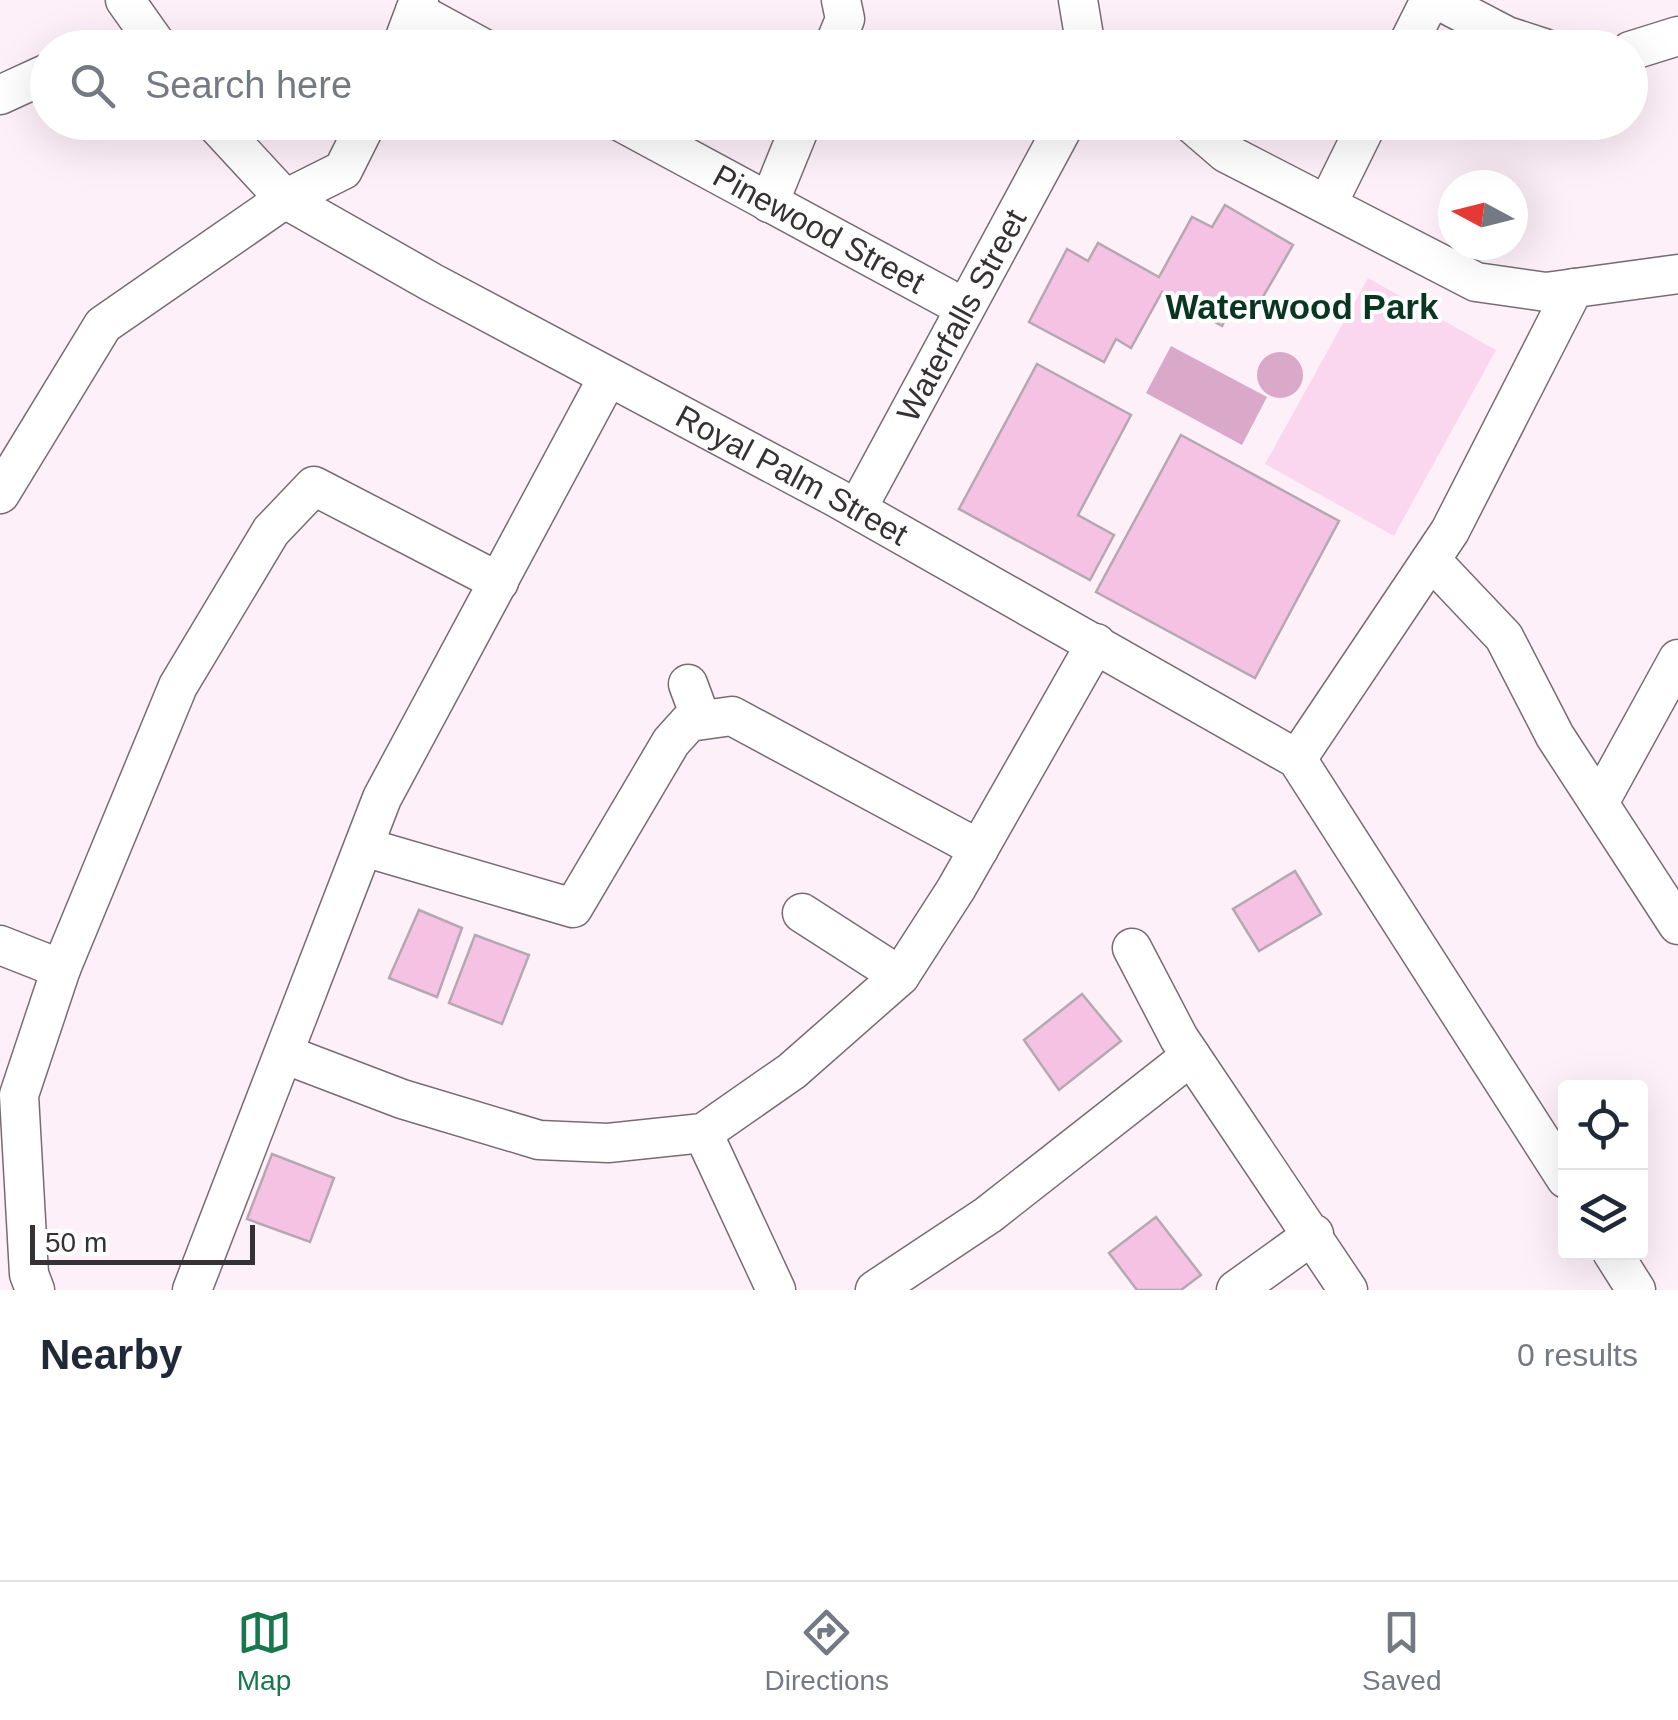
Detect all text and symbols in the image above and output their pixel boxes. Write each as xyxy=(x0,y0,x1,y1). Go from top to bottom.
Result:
search box xyxy=(30,30,1648,140)
icon: search xyxy=(65,58,120,113)
text: Search here xyxy=(145,64,352,106)
street label: Pinewood Street xyxy=(707,157,931,301)
north arrow xyxy=(1438,170,1528,260)
street label: Waterfalls Street xyxy=(890,203,1033,428)
district label: Waterwood Park xyxy=(1166,287,1439,326)
street label: Royal Palm Street xyxy=(670,398,914,552)
map controls xyxy=(1558,1080,1648,1260)
button: locate xyxy=(1558,1080,1648,1170)
button: layers xyxy=(1558,1170,1648,1260)
scale bar xyxy=(30,1220,255,1264)
text: 50 m xyxy=(45,1227,107,1258)
text: Nearby xyxy=(40,1331,182,1378)
text: 0 results xyxy=(1517,1337,1638,1373)
tab: Map xyxy=(237,1605,292,1697)
tab: Directions xyxy=(765,1605,889,1697)
tab: Saved xyxy=(1362,1605,1441,1697)

